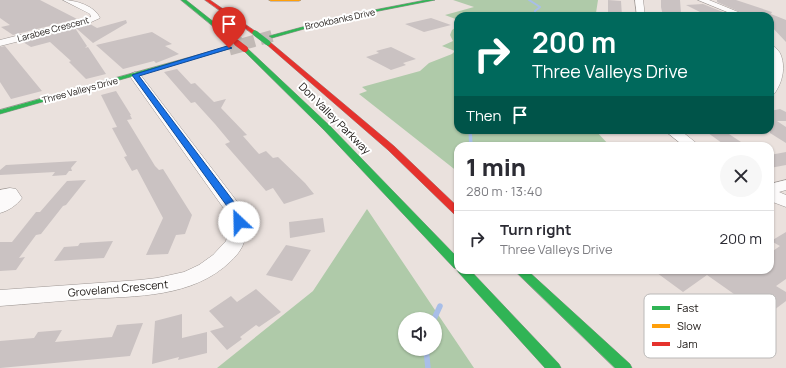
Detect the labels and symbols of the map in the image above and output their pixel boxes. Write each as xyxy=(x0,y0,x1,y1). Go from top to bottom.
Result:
street label: Brookbanks Drive xyxy=(304,5,376,33)
pin xyxy=(212,7.0,246,48)
street label: Larabee Crescent xyxy=(16,13,91,45)
street label: Three Valleys Drive xyxy=(41,74,119,106)
street label: Don Valley Parkway xyxy=(296,79,374,157)
position arrow xyxy=(218,201,260,243)
street label: Groveland Crescent xyxy=(67,276,169,300)
legend xyxy=(644,294,776,358)
text: Fast xyxy=(677,300,699,315)
text: Slow xyxy=(677,318,702,333)
text: Jam xyxy=(677,336,698,351)

